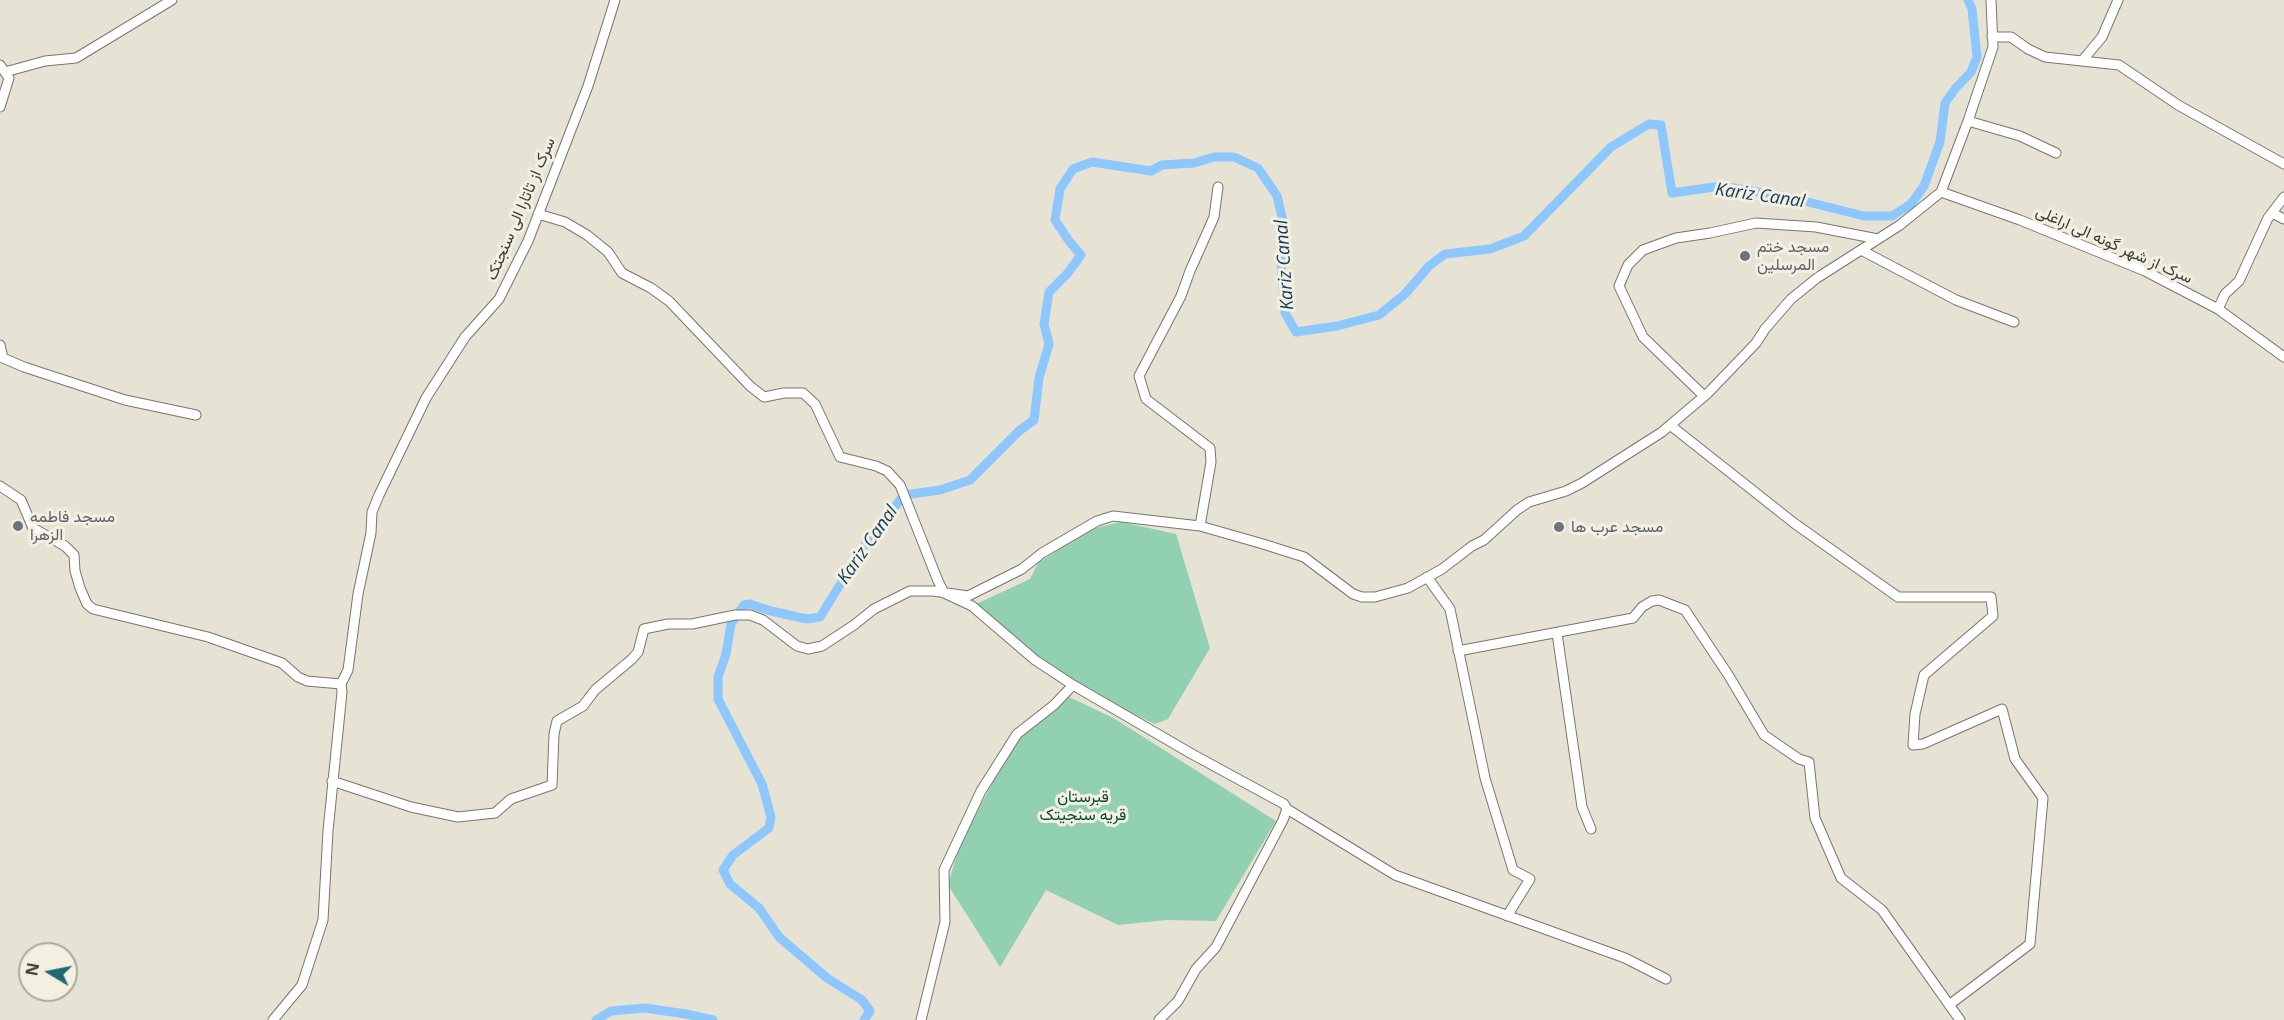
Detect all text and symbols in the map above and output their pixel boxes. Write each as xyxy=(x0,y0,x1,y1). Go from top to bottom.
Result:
street label: سرک از تاتارا الی سنجتک xyxy=(482,135,560,283)
water label: Kariz Canal xyxy=(1714,179,1806,213)
street label: سرک از شهر گونه الی اراغلی xyxy=(2033,202,2195,288)
water label: Kariz Canal xyxy=(1271,219,1299,311)
place label: مسجد ختم المرسلین xyxy=(1757,237,1829,275)
marker: مسجد ختم المرسلین xyxy=(1738,249,1752,263)
water label: Kariz Canal xyxy=(833,502,903,588)
place label: مسجد فاطمه الزهرا xyxy=(30,507,115,545)
place label: مسجد عرب ها xyxy=(1571,517,1663,537)
marker: مسجد فاطمه الزهرا xyxy=(11,519,25,533)
marker: مسجد عرب ها xyxy=(1552,520,1566,534)
park label: قبرستان قریه سنجیتک xyxy=(1040,787,1126,825)
north arrow xyxy=(18,942,78,1002)
text: N xyxy=(20,961,44,978)

